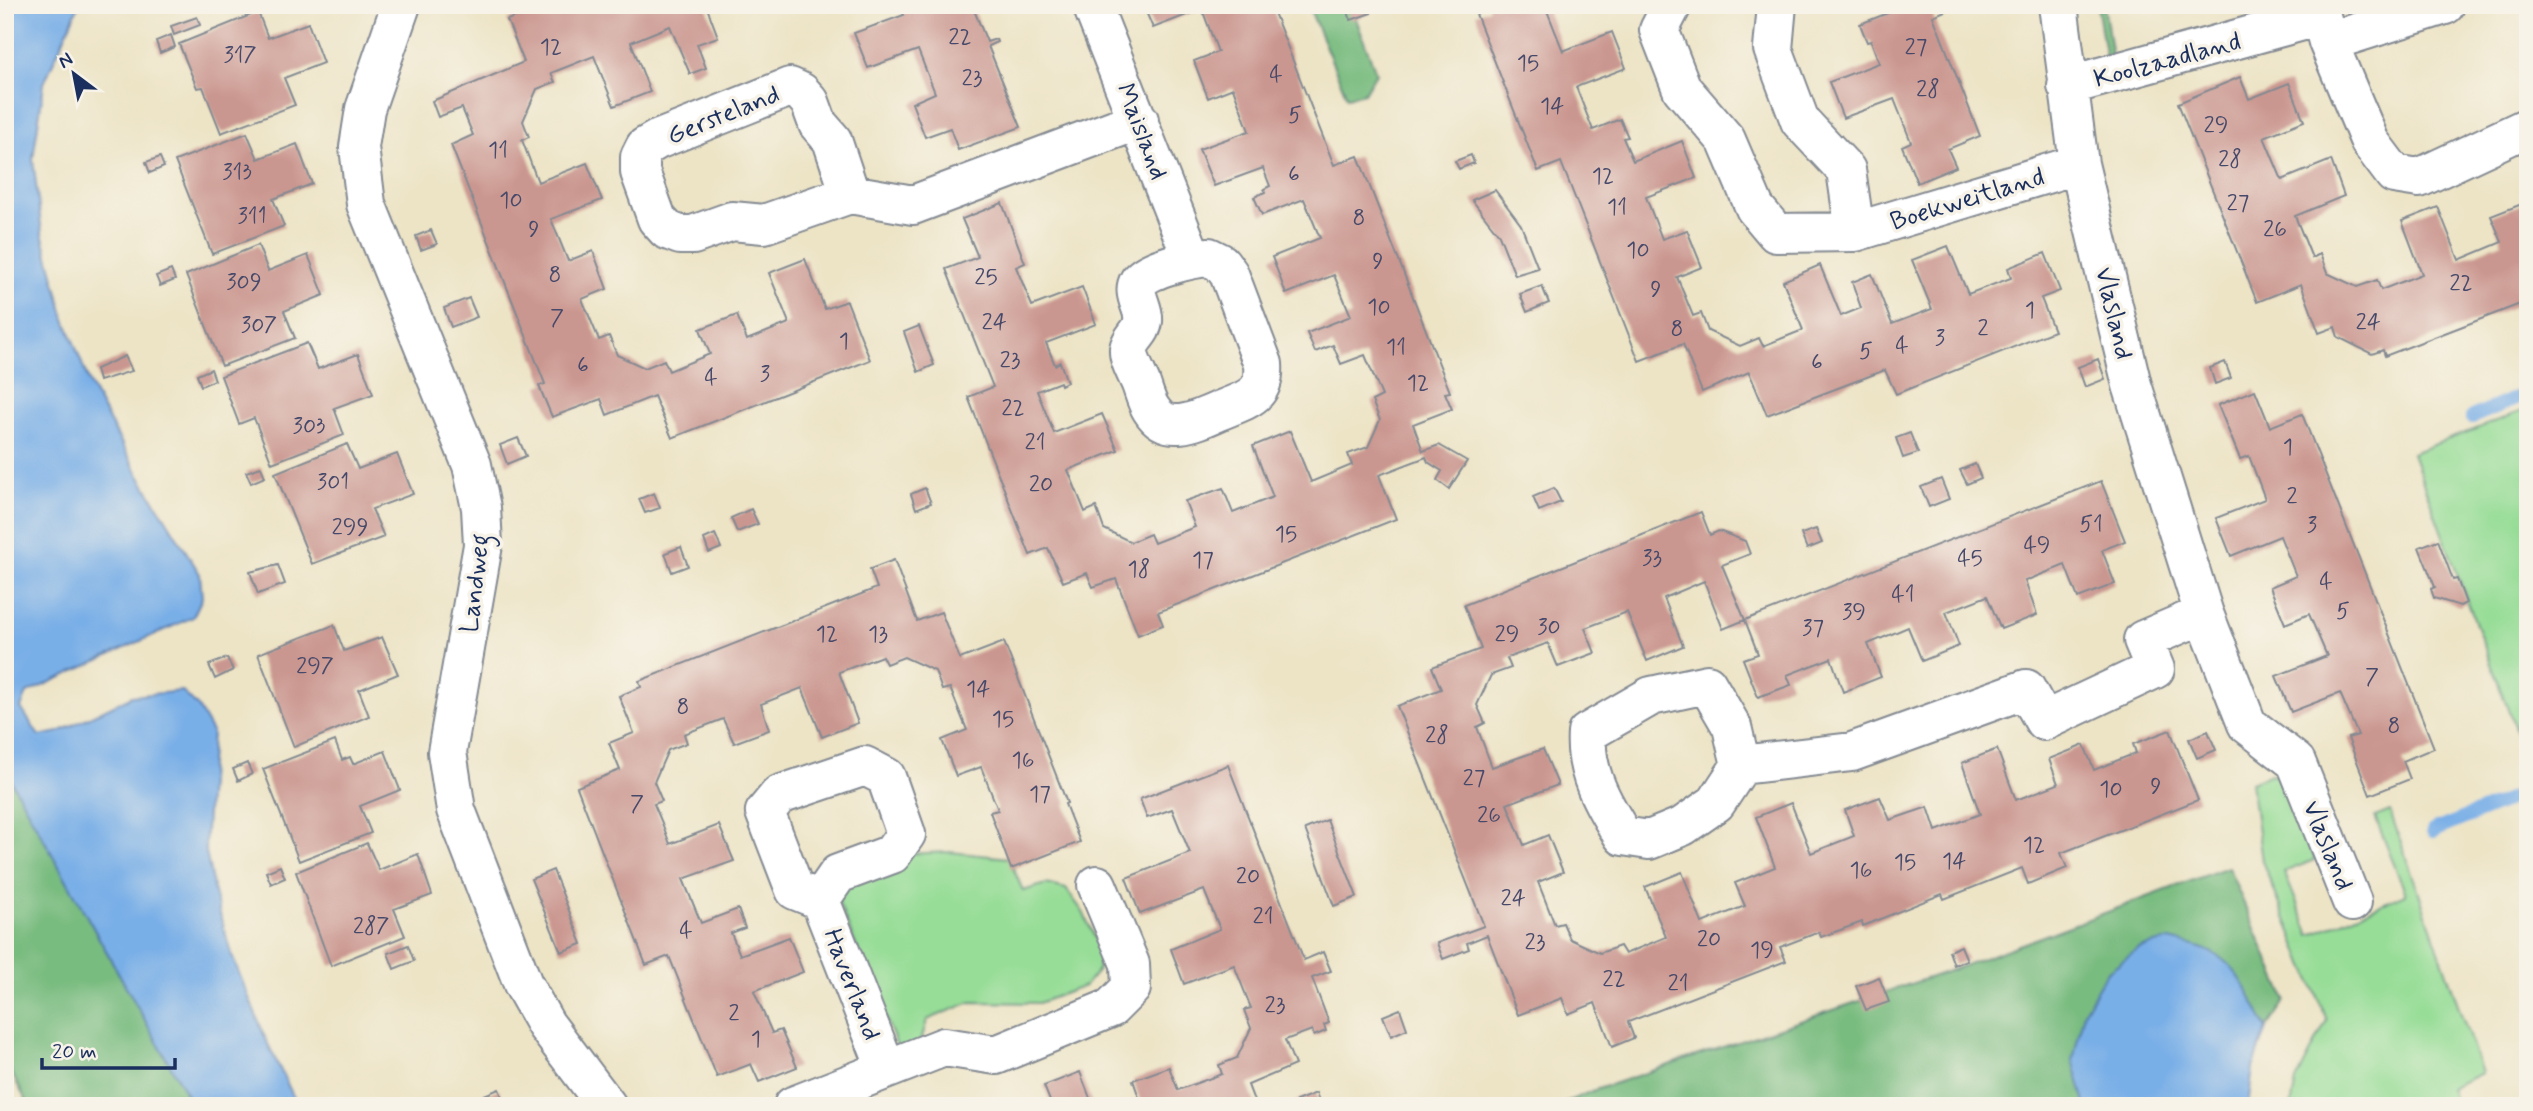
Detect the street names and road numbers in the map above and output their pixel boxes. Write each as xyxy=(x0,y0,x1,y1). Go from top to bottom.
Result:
street label: Koolzaadland xyxy=(2090,25,2245,97)
street label: Gersteland xyxy=(662,78,785,154)
street label: Maisland xyxy=(1107,79,1175,185)
street label: Boekweitland xyxy=(1886,160,2049,240)
street label: Vlasland xyxy=(2086,264,2140,363)
street label: Landweg xyxy=(453,532,502,635)
street label: Vlasland xyxy=(2294,796,2361,896)
street label: Haverland xyxy=(814,924,888,1045)

